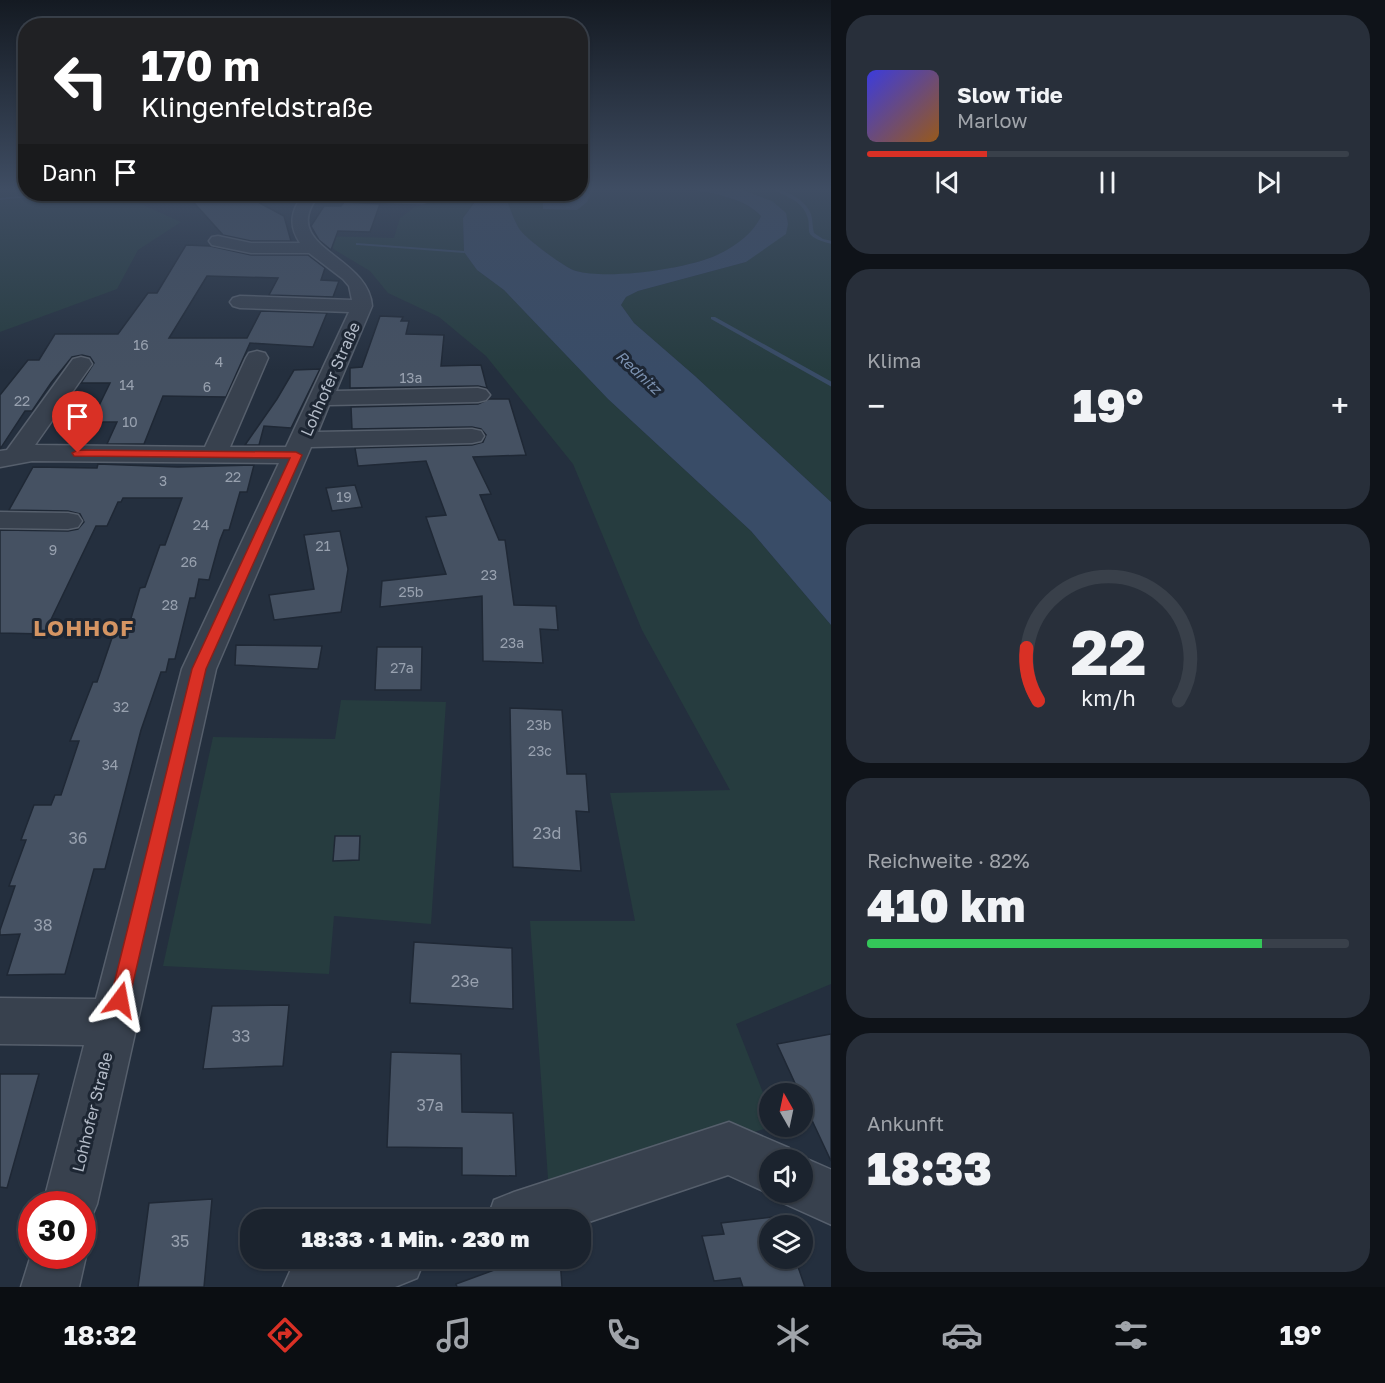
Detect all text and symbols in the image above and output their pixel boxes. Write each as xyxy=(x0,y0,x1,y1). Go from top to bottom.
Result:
text: 170 m xyxy=(141,40,260,90)
icon: left xyxy=(42,42,120,120)
text: Slow Tide xyxy=(957,81,1063,108)
text: Klingenfeldstraße xyxy=(141,91,373,123)
text: Marlow xyxy=(957,108,1028,132)
icon: arrive xyxy=(109,156,142,189)
text: Dann xyxy=(42,159,97,186)
icon: previous xyxy=(931,166,964,199)
icon: pause xyxy=(1091,166,1124,199)
icon: next xyxy=(1252,166,1285,199)
street label: Lohhofer Straße xyxy=(296,319,364,439)
house number: 16 xyxy=(133,336,149,353)
water label: Rednitz xyxy=(613,347,666,398)
text: Klima xyxy=(867,348,921,372)
house number: 4 xyxy=(215,353,223,370)
house number: 13a xyxy=(400,369,422,386)
house number: 14 xyxy=(119,376,135,393)
house number: 6 xyxy=(203,378,211,395)
text: 19° xyxy=(1073,378,1143,432)
text: − xyxy=(867,386,885,425)
text: + xyxy=(1331,386,1349,425)
pin xyxy=(52,391,103,453)
house number: 22 xyxy=(14,392,30,409)
icon: arrive xyxy=(61,400,94,433)
house number: 10 xyxy=(122,413,138,430)
house number: 22 xyxy=(225,468,241,485)
house number: 3 xyxy=(159,472,167,489)
house number: 19 xyxy=(336,488,352,505)
house number: 24 xyxy=(193,516,209,533)
house number: 21 xyxy=(316,537,331,554)
house number: 9 xyxy=(49,541,57,558)
house number: 26 xyxy=(181,553,197,570)
house number: 23 xyxy=(481,566,497,583)
house number: 25b xyxy=(399,583,423,600)
house number: 28 xyxy=(162,596,178,613)
district label: LOHHOF xyxy=(33,614,135,641)
text: 22 xyxy=(1070,614,1146,689)
house number: 23a xyxy=(500,634,524,651)
house number: 27a xyxy=(390,659,414,676)
text: km/h xyxy=(1081,685,1135,711)
house number: 32 xyxy=(113,698,129,715)
house number: 23b xyxy=(527,716,551,733)
house number: 23c xyxy=(528,742,552,759)
house number: 34 xyxy=(102,756,118,773)
house number: 23d xyxy=(533,823,561,843)
house number: 36 xyxy=(68,828,88,848)
text: Reichweite · 82% xyxy=(867,848,1030,872)
text: 410 km xyxy=(867,878,1025,932)
house number: 38 xyxy=(33,915,53,935)
position arrow xyxy=(88,968,152,1032)
house number: 23e xyxy=(451,971,479,991)
house number: 33 xyxy=(232,1026,250,1046)
street label: Lohhofer Straße xyxy=(67,1050,117,1174)
north arrow xyxy=(759,1083,813,1137)
map controls xyxy=(759,1083,813,1269)
house number: 37a xyxy=(417,1095,443,1115)
text: Ankunft xyxy=(867,1111,944,1135)
text: 18:33 xyxy=(867,1141,992,1195)
button: sound xyxy=(759,1149,813,1203)
speed limit sign: 30 xyxy=(18,1191,96,1269)
button: layers xyxy=(759,1215,813,1269)
text: 18:33 · 1 Min. · 230 m xyxy=(302,1225,530,1252)
house number: 35 xyxy=(171,1231,189,1251)
icon: directions xyxy=(264,1314,306,1356)
icon: music xyxy=(433,1314,475,1356)
icon: phone xyxy=(602,1314,644,1356)
icon: climate xyxy=(772,1314,814,1356)
icon: car xyxy=(941,1314,983,1356)
icon: filters xyxy=(1110,1314,1152,1356)
text: 18:32 xyxy=(64,1319,136,1351)
text: 19° xyxy=(1280,1319,1321,1351)

